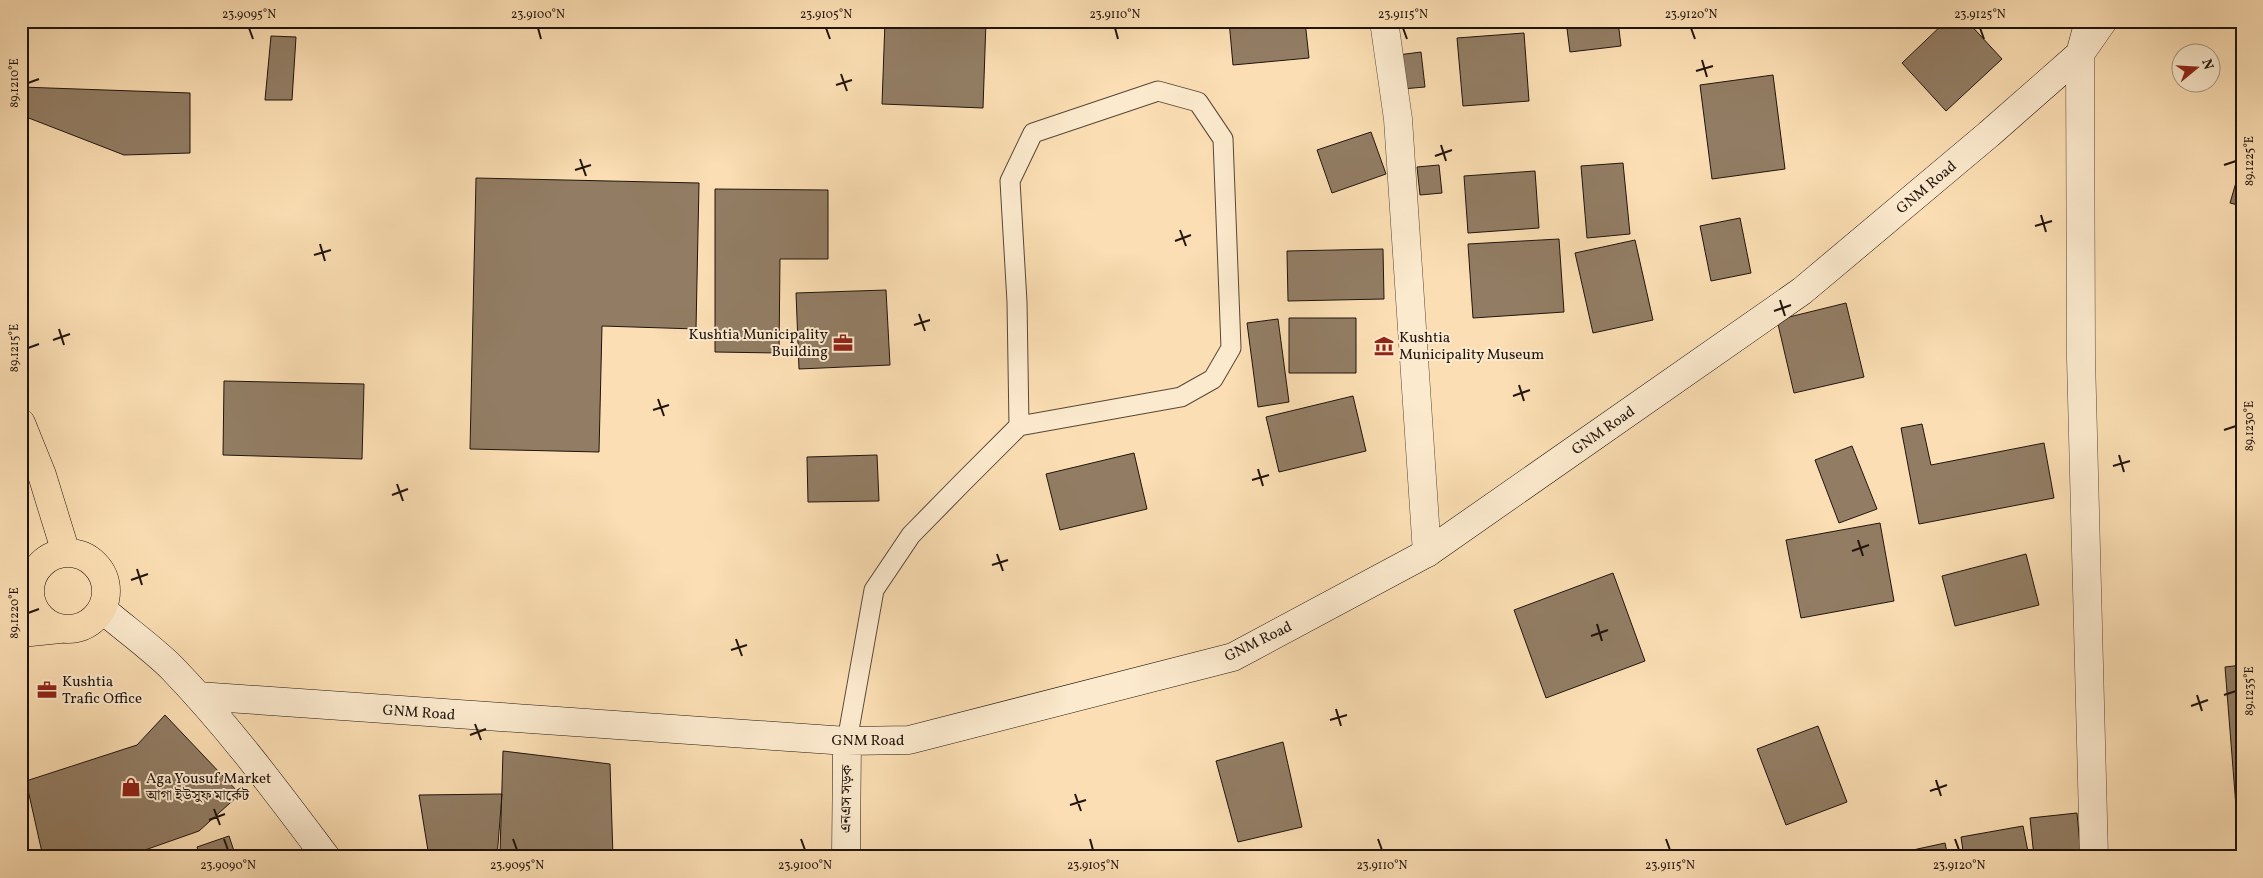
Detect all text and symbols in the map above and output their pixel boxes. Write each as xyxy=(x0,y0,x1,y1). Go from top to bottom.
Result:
text: 23.9095°N xyxy=(222,7,276,23)
text: 23.9100°N xyxy=(511,7,565,23)
text: 23.9105°N xyxy=(800,7,852,23)
text: 23.9110°N xyxy=(1090,7,1141,23)
text: 23.9115°N xyxy=(1378,7,1428,23)
text: 23.9120°N xyxy=(1665,7,1717,23)
text: 23.9125°N xyxy=(1954,7,2006,23)
north arrow xyxy=(2170,42,2220,92)
text: N xyxy=(2196,57,2218,72)
text: 89.1210°E xyxy=(7,58,23,108)
text: 89.1225°E xyxy=(2242,136,2258,186)
street label: GNM Road xyxy=(1892,157,1962,220)
text: 89.1215°E xyxy=(7,324,23,372)
place label: Kushtia Municipality Building xyxy=(688,325,828,363)
place label: Kushtia Municipality Museum xyxy=(1399,328,1544,366)
office icon: Kushtia Municipality Building xyxy=(832,332,854,354)
museum icon: Kushtia Municipality Museum xyxy=(1373,335,1395,357)
text: 89.1230°E xyxy=(2242,401,2258,451)
street label: GNM Road xyxy=(1568,402,1640,461)
text: 89.1220°E xyxy=(7,587,23,639)
street label: GNM Road xyxy=(1221,617,1296,668)
text: 89.1235°E xyxy=(2242,666,2258,716)
place label: Kushtia Trafic Office xyxy=(62,672,142,710)
office icon: Kushtia Trafic Office xyxy=(36,679,58,701)
street label: GNM Road xyxy=(382,700,456,727)
street label: GNM Road xyxy=(832,731,904,752)
street label: এনএস সড়ক xyxy=(836,764,859,833)
place label: Aga Yousuf Market আগা ইউসুফ মার্কেট xyxy=(145,769,271,807)
shop icon: Aga Yousuf Market আগা ইউসুফ মার্কেট xyxy=(120,776,142,798)
text: 23.9090°N xyxy=(200,858,256,874)
text: 23.9095°N xyxy=(490,858,544,874)
text: 23.9100°N xyxy=(778,858,832,874)
text: 23.9105°N xyxy=(1067,858,1119,874)
text: 23.9110°N xyxy=(1357,858,1408,874)
text: 23.9115°N xyxy=(1645,858,1695,874)
text: 23.9120°N xyxy=(1933,858,1985,874)

